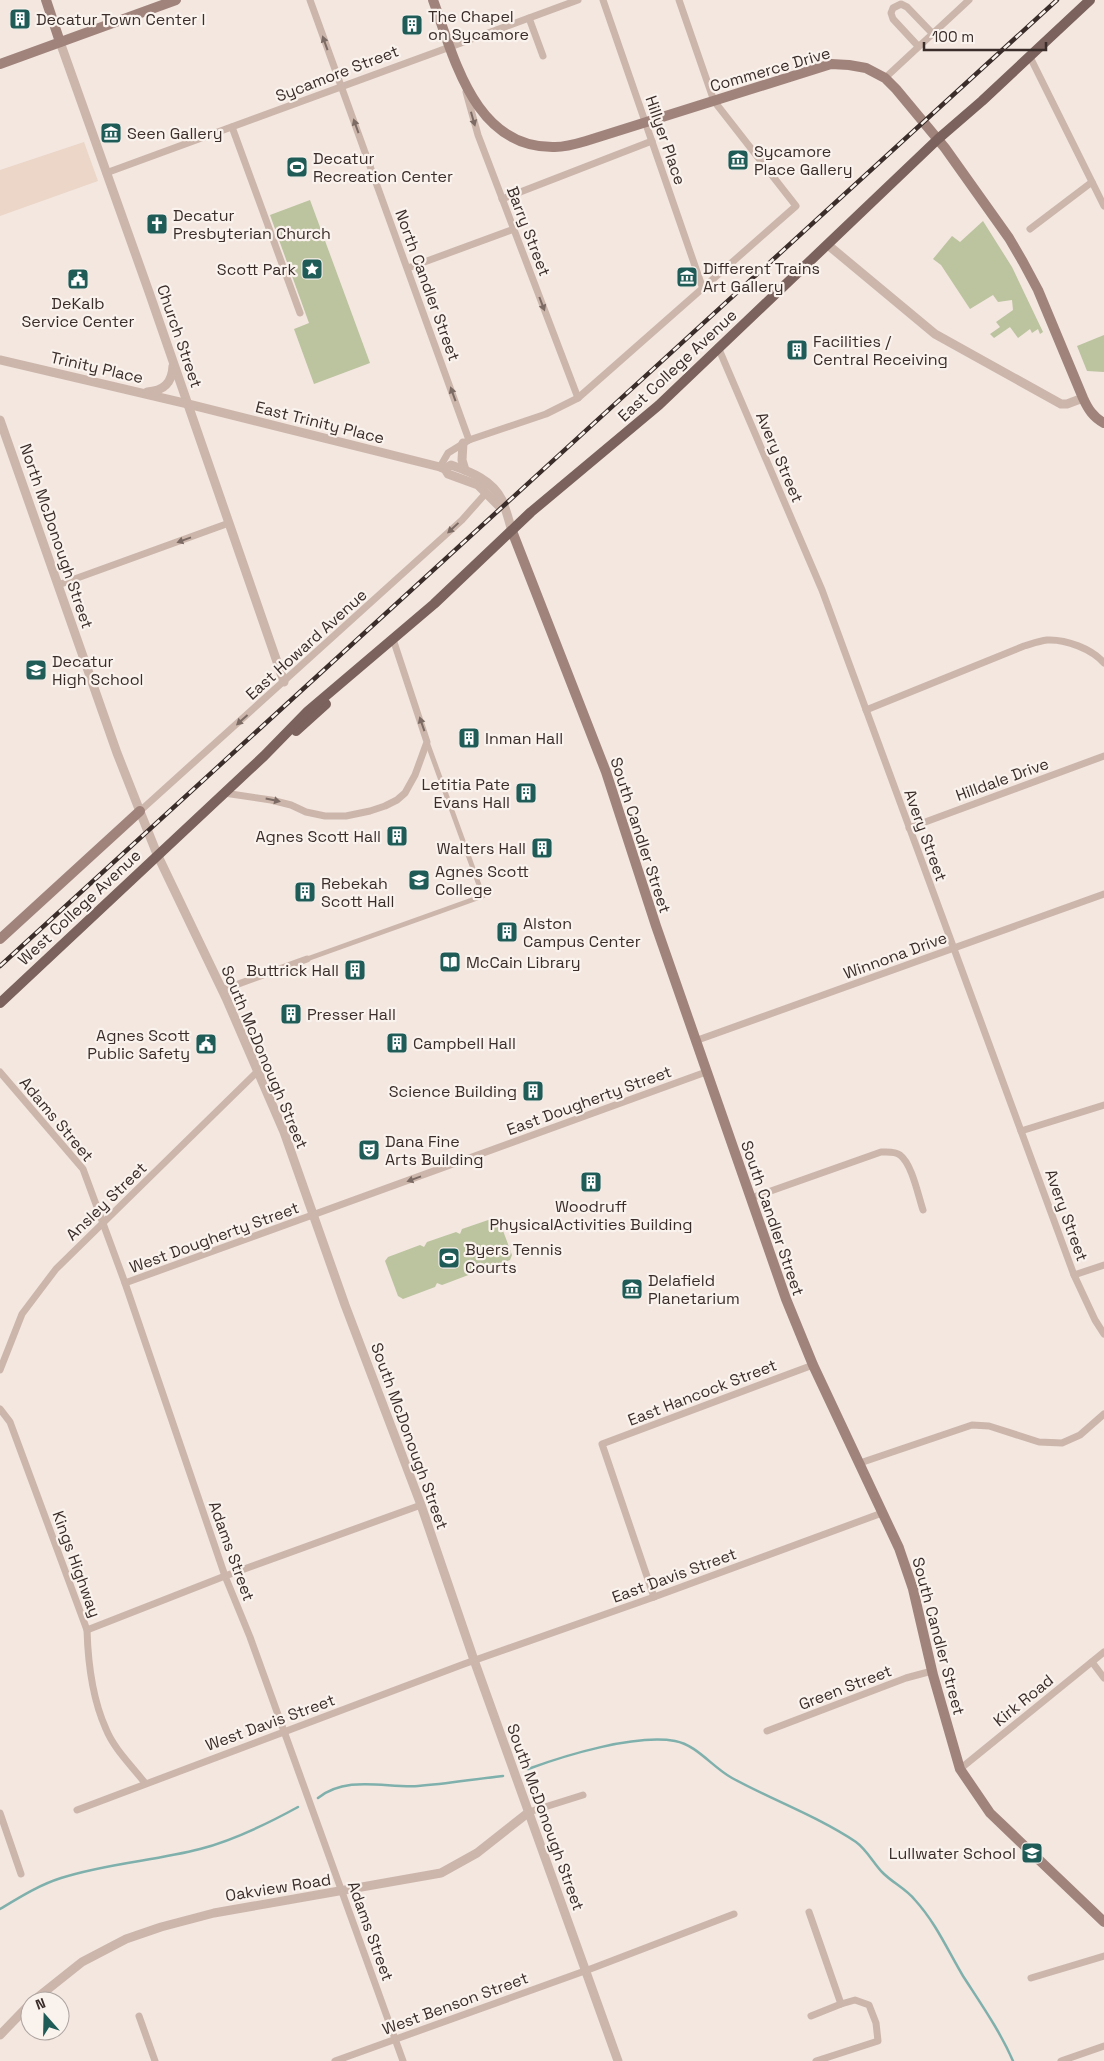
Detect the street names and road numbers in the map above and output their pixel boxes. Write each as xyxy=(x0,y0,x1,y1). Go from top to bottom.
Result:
street label: Sycamore Street xyxy=(273,40,402,107)
street label: Commerce Drive xyxy=(707,42,833,97)
street label: Hillyer Place xyxy=(640,93,691,188)
street label: Barry Street xyxy=(502,183,555,279)
street label: North Candler Street xyxy=(390,206,465,364)
street label: Church Street xyxy=(152,282,207,391)
street label: East College Avenue xyxy=(613,305,741,426)
street label: Trinity Place xyxy=(48,347,145,388)
street label: East Trinity Place xyxy=(253,396,387,449)
street label: Avery Street xyxy=(751,409,808,506)
street label: North McDonough Street xyxy=(15,441,98,631)
street label: East Howard Avenue xyxy=(241,584,371,705)
street label: Hilldale Drive xyxy=(953,753,1052,806)
street label: South Candler Street xyxy=(605,755,676,916)
street label: Avery Street xyxy=(899,786,952,884)
street label: West College Avenue xyxy=(13,845,145,970)
street label: Winnona Drive xyxy=(840,927,950,984)
street label: South McDonough Street xyxy=(216,962,313,1152)
street label: East Dougherty Street xyxy=(504,1061,674,1140)
street label: Adams Street xyxy=(15,1072,98,1166)
street label: South Candler Street xyxy=(736,1138,809,1299)
street label: Ansley Street xyxy=(61,1158,151,1245)
street label: Avery Street xyxy=(1040,1166,1093,1264)
street label: West Dougherty Street xyxy=(126,1197,302,1278)
street label: South McDonough Street xyxy=(366,1340,453,1532)
street label: East Hancock Street xyxy=(625,1354,780,1431)
street label: Adams Street xyxy=(204,1498,259,1604)
street label: Kings Highway xyxy=(47,1508,106,1620)
street label: East Davis Street xyxy=(609,1543,739,1608)
street label: South Candler Street xyxy=(907,1555,970,1717)
street label: Green Street xyxy=(796,1660,895,1715)
street label: Kirk Road xyxy=(989,1670,1058,1731)
street label: West Davis Street xyxy=(203,1689,338,1756)
street label: South McDonough Street xyxy=(502,1721,589,1913)
street label: Oakview Road xyxy=(224,1869,332,1906)
street label: Adams Street xyxy=(343,1878,398,1984)
street label: West Benson Street xyxy=(379,1967,531,2040)

